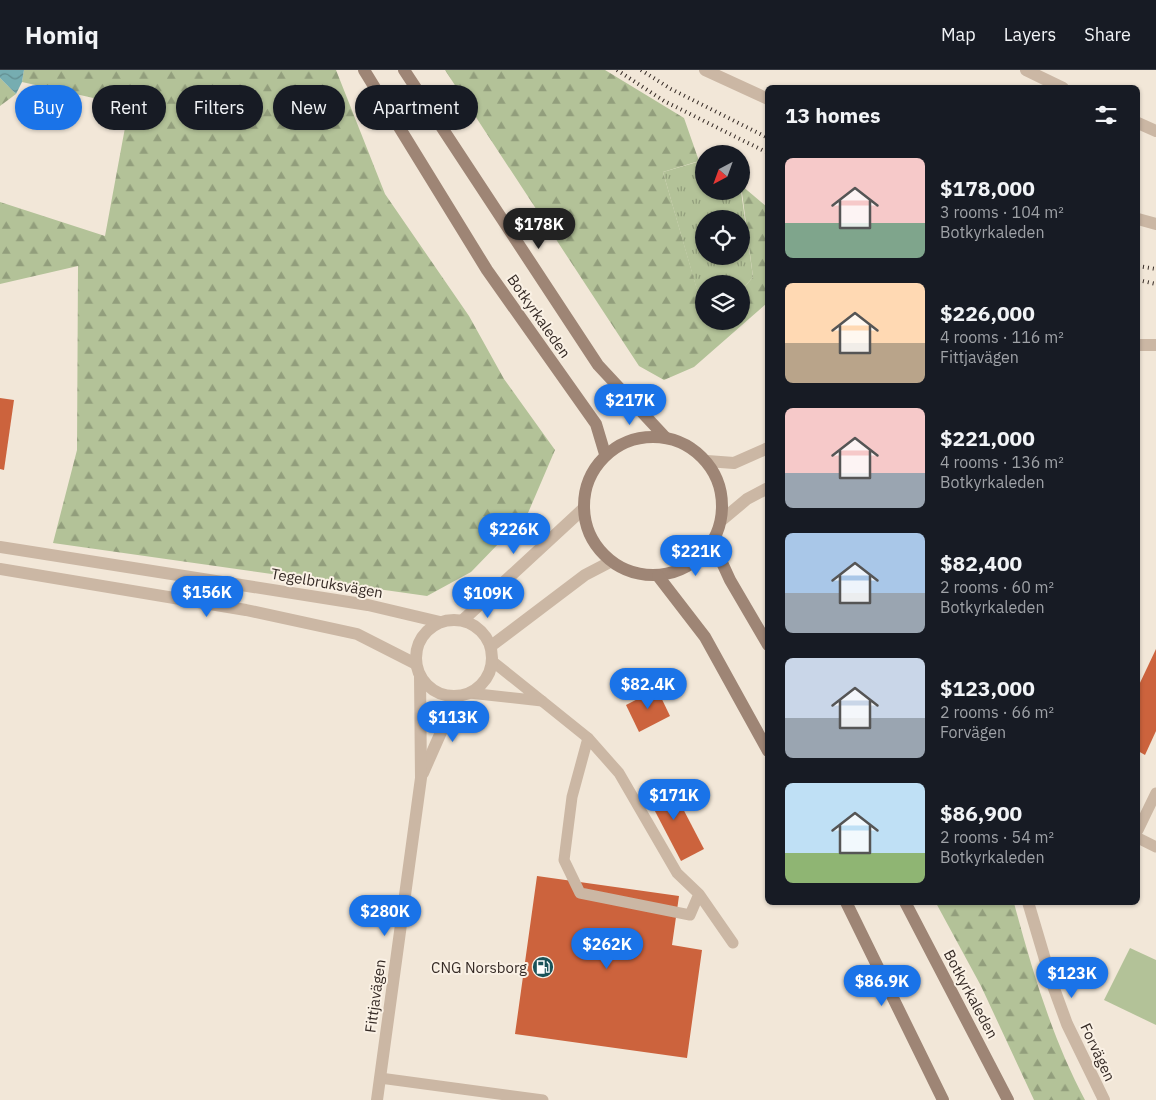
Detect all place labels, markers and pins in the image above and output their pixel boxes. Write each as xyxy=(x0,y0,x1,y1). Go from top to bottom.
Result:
pin: $178K xyxy=(504,208,574,250)
pin: $217K xyxy=(595,384,665,426)
pin: $226K xyxy=(479,512,549,555)
pin: $221K xyxy=(661,534,731,577)
pin: $156K xyxy=(172,576,242,618)
pin: $109K xyxy=(453,576,523,619)
pin: $82.4K xyxy=(607,668,689,710)
pin: $113K xyxy=(418,700,488,743)
pin: $171K xyxy=(639,778,709,821)
pin: $280K xyxy=(350,894,420,937)
pin: $262K xyxy=(572,928,642,970)
fuel station icon: CNG Norsborg xyxy=(531,955,555,979)
pin: $123K xyxy=(1037,956,1107,999)
place label: CNG Norsborg xyxy=(431,958,527,977)
pin: $86.9K xyxy=(841,964,923,1007)

